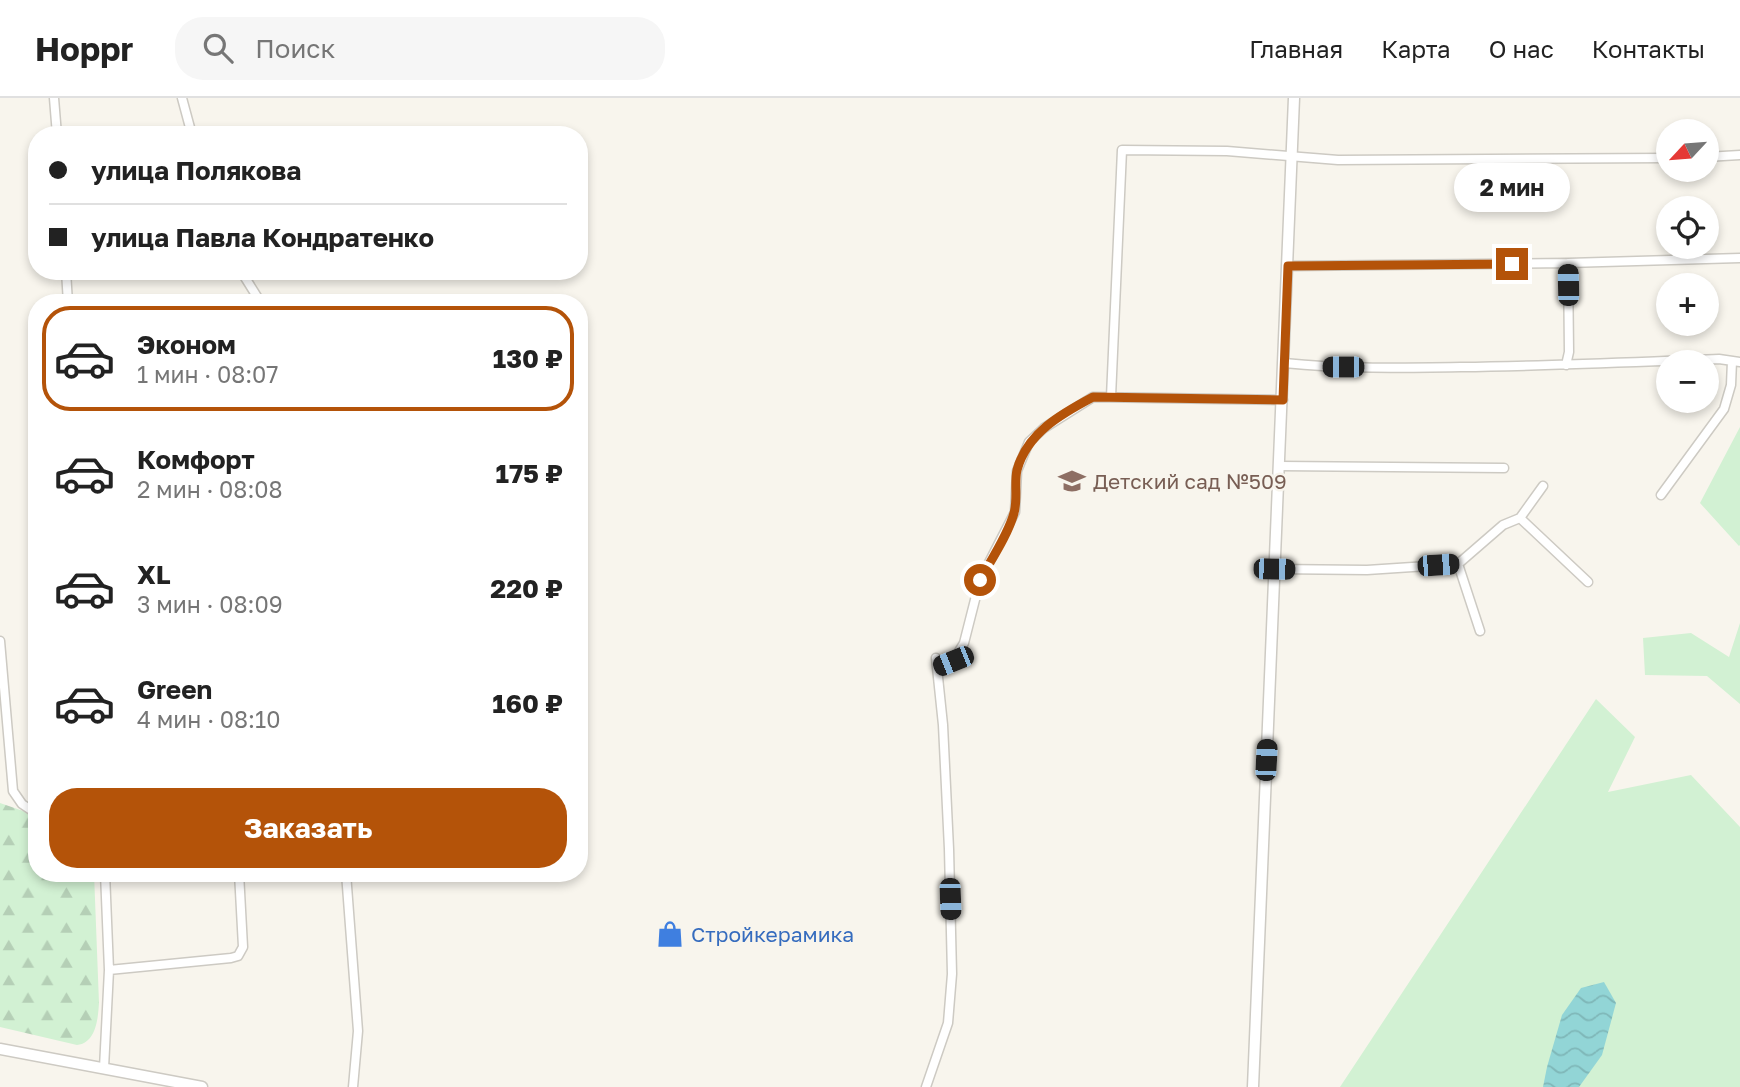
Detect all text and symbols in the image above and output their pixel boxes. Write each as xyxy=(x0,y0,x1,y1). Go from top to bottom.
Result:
search box xyxy=(175,17,665,80)
text: Hoppr xyxy=(35,29,133,68)
icon: search xyxy=(199,29,237,67)
text: Поиск xyxy=(255,33,335,64)
text: Главная xyxy=(1249,34,1343,63)
text: Карта xyxy=(1381,34,1451,63)
text: О нас xyxy=(1489,34,1554,63)
text: Контакты xyxy=(1592,34,1705,63)
north arrow xyxy=(1656,119,1718,182)
map controls xyxy=(1656,119,1719,413)
text: улица Полякова xyxy=(91,155,301,186)
callout: 2 мин xyxy=(1454,162,1570,212)
text: 2 мин xyxy=(1480,173,1544,201)
button: locate xyxy=(1656,196,1719,259)
text: улица Павла Кондратенко xyxy=(91,222,434,253)
route end xyxy=(1496,248,1528,280)
car xyxy=(1558,264,1579,306)
button: + xyxy=(1656,273,1719,336)
icon: car xyxy=(53,327,116,390)
text: Эконом xyxy=(137,329,236,360)
text: 130 ₽ xyxy=(493,343,563,374)
button: − xyxy=(1656,350,1719,413)
car xyxy=(1323,357,1365,378)
text: 1 мин · 08:07 xyxy=(137,360,279,388)
icon: car xyxy=(53,442,116,505)
text: Комфорт xyxy=(137,444,255,475)
text: 175 ₽ xyxy=(496,458,563,489)
school or university icon: Детский сад №509 xyxy=(1057,466,1087,496)
place label: Детский сад №509 xyxy=(1093,468,1287,494)
text: 2 мин · 08:08 xyxy=(137,475,283,503)
car xyxy=(1417,553,1460,577)
icon: car xyxy=(53,557,116,620)
car xyxy=(1253,558,1296,580)
text: XL xyxy=(137,559,171,590)
route start xyxy=(964,564,996,596)
text: 220 ₽ xyxy=(490,573,563,604)
text: 3 мин · 08:09 xyxy=(137,590,283,618)
car xyxy=(930,643,977,679)
icon: car xyxy=(53,672,116,735)
text: Green xyxy=(137,674,212,705)
text: 160 ₽ xyxy=(492,688,563,719)
text: 4 мин · 08:10 xyxy=(137,705,280,733)
car xyxy=(1255,738,1278,782)
button: Заказать xyxy=(49,788,567,868)
car xyxy=(939,878,962,920)
shop icon: Стройкерамика xyxy=(655,919,685,949)
place label: Стройкерамика xyxy=(691,921,854,947)

